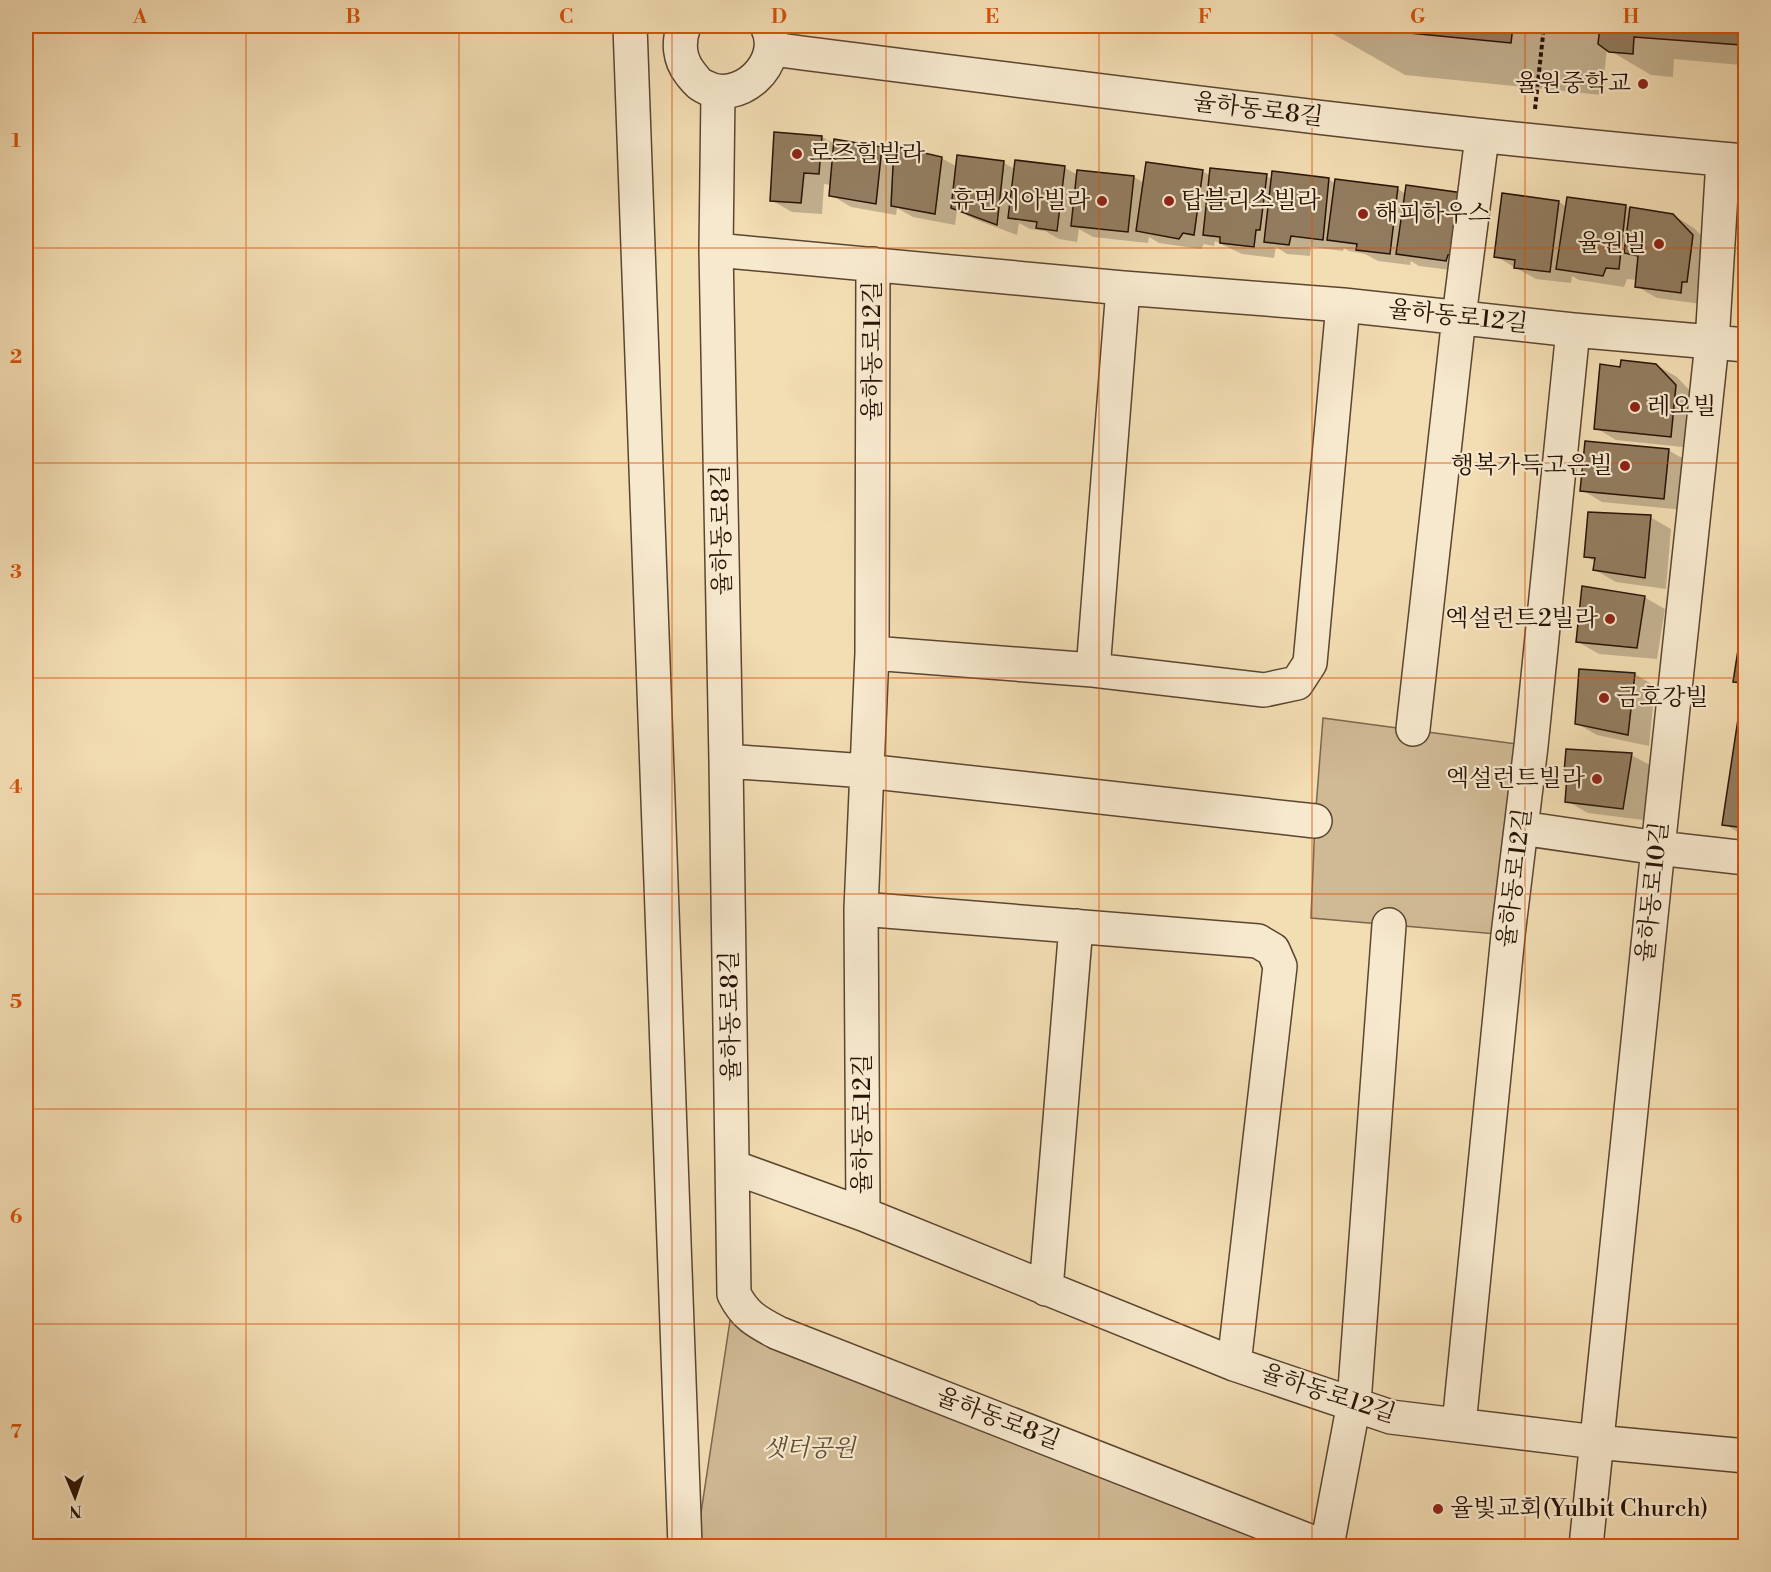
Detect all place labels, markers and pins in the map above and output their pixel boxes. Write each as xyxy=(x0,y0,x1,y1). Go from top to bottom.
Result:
place label: 율원중학교 xyxy=(1515,69,1631,99)
marker: 율원중학교 xyxy=(1636,77,1650,91)
place label: 로즈힐빌라 xyxy=(809,139,926,169)
marker: 로즈힐빌라 xyxy=(790,147,804,161)
place label: 휴먼시아빌라 xyxy=(951,186,1091,216)
place label: 탑블리스빌라 xyxy=(1181,186,1321,216)
marker: 휴먼시아빌라 xyxy=(1095,194,1109,208)
marker: 탑블리스빌라 xyxy=(1162,194,1176,208)
place label: 해피하우스 xyxy=(1375,199,1491,229)
marker: 해피하우스 xyxy=(1356,207,1370,221)
place label: 율원빌 xyxy=(1577,229,1647,259)
marker: 율원빌 xyxy=(1652,237,1666,251)
place label: 레오빌 xyxy=(1647,392,1717,422)
marker: 레오빌 xyxy=(1628,400,1642,414)
place label: 행복가득고은빌 xyxy=(1451,451,1613,481)
marker: 행복가득고은빌 xyxy=(1618,459,1632,473)
place label: 엑설런트2빌라 xyxy=(1445,604,1599,634)
marker: 엑설런트2빌라 xyxy=(1603,612,1617,626)
place label: 금호강빌 xyxy=(1616,683,1709,713)
marker: 금호강빌 xyxy=(1597,691,1611,705)
place label: 엑설런트빌라 xyxy=(1446,764,1586,794)
marker: 엑설런트빌라 xyxy=(1590,772,1604,786)
place label: 율빛교회(Yulbit Church) xyxy=(1450,1494,1708,1524)
marker: 율빛교회(Yulbit Church) xyxy=(1431,1502,1445,1516)

